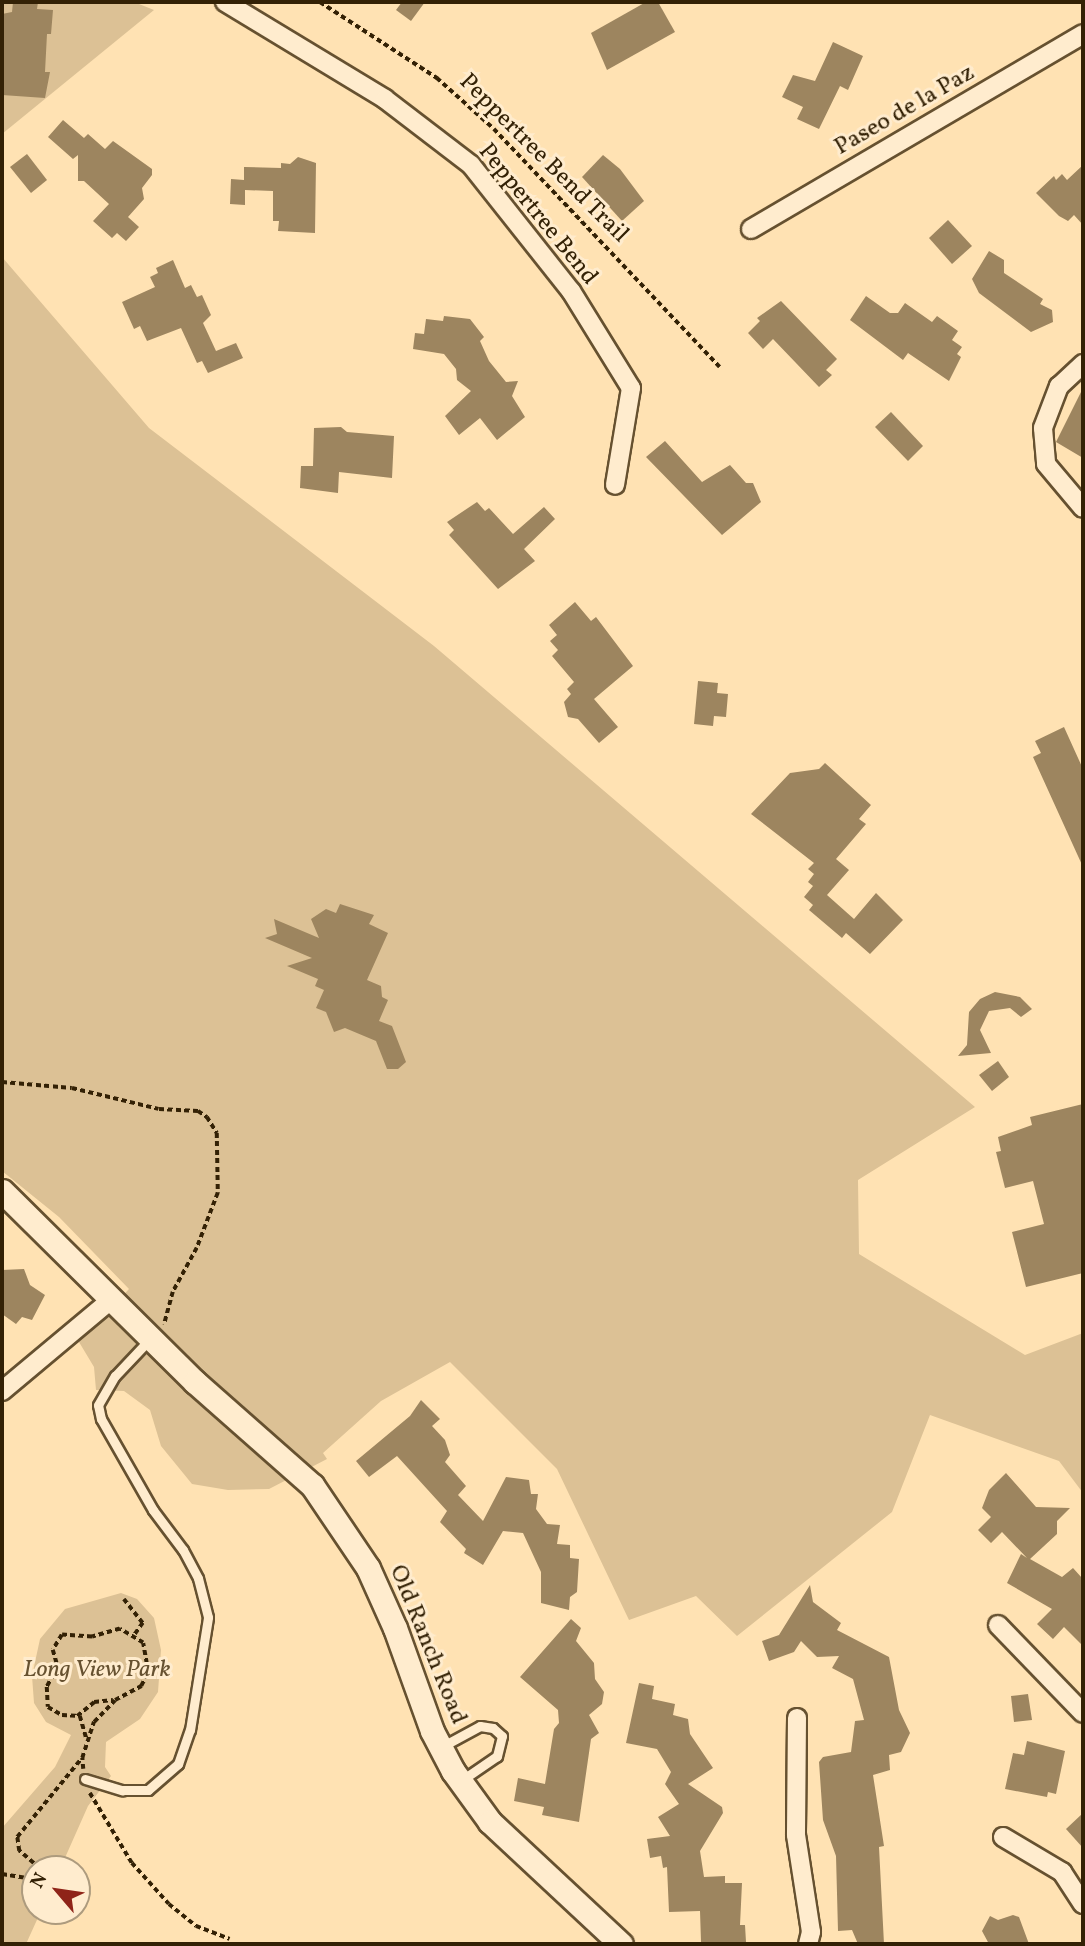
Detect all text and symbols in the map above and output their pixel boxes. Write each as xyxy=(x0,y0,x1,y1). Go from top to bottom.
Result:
street label: Paseo de la Paz xyxy=(830,59,980,163)
street label: Peppertree Bend Trail xyxy=(452,68,634,250)
street label: Peppertree Bend xyxy=(471,138,603,292)
street label: Old Ranch Road xyxy=(382,1561,472,1729)
park label: Long View Park xyxy=(23,1657,171,1685)
north arrow xyxy=(21,1855,91,1925)
text: N xyxy=(25,1868,54,1893)

